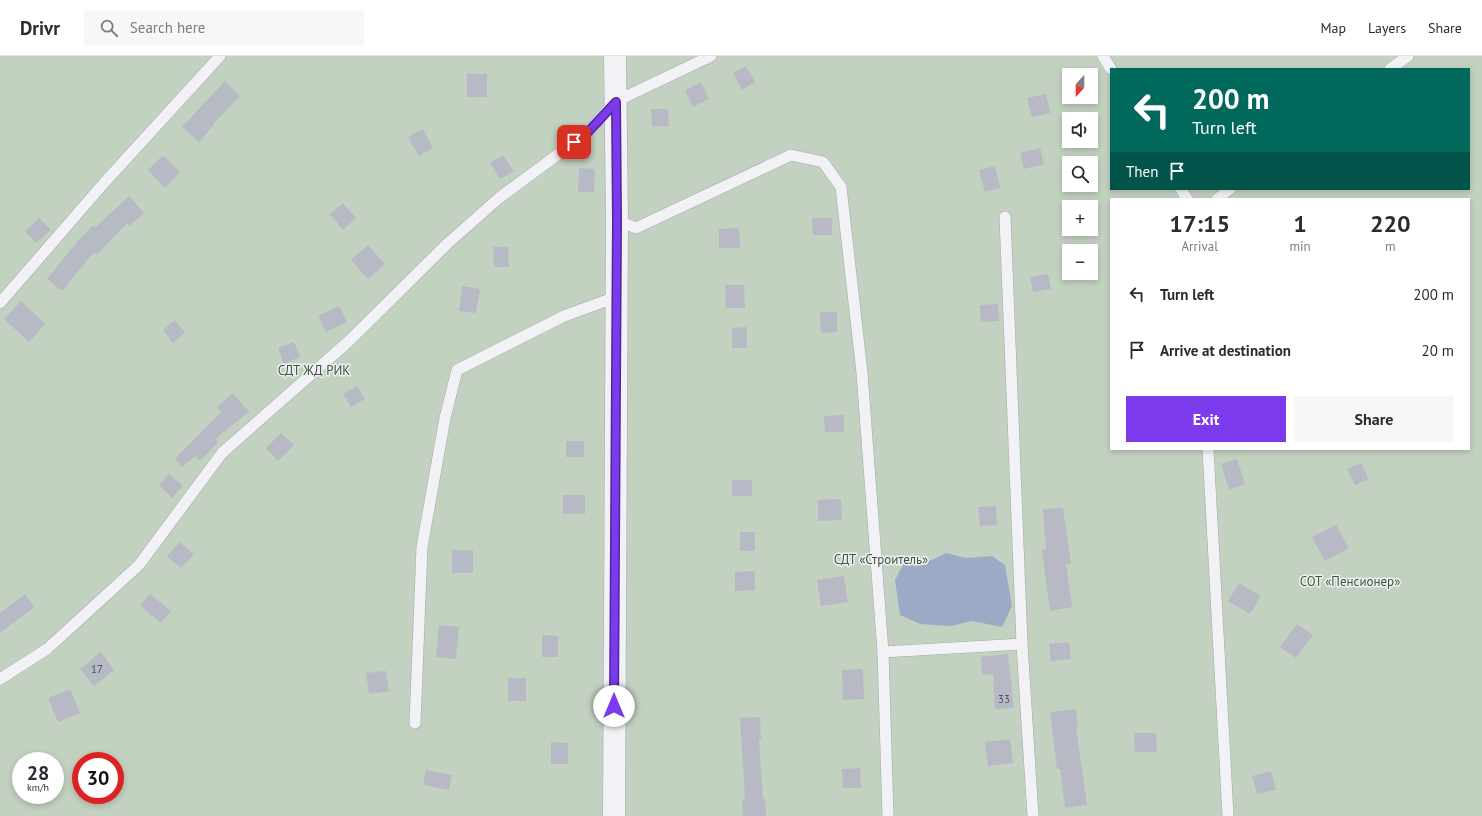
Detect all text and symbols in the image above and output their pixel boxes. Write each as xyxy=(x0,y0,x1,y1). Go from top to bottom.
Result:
search box xyxy=(84,10,364,46)
text: Drivr xyxy=(20,16,60,40)
icon: search xyxy=(98,17,120,39)
text: Search here xyxy=(130,18,205,37)
text: Map xyxy=(1320,19,1346,37)
text: Layers xyxy=(1368,19,1406,37)
text: Share xyxy=(1428,19,1462,37)
north arrow xyxy=(1062,68,1098,104)
map controls xyxy=(1062,68,1098,280)
text: 200 m xyxy=(1192,80,1269,117)
icon: left xyxy=(1126,84,1178,136)
button: sound xyxy=(1062,112,1098,148)
text: Turn left xyxy=(1192,116,1257,139)
pin xyxy=(557,125,591,159)
icon: arrive xyxy=(563,131,585,153)
button: search xyxy=(1062,156,1098,192)
icon: arrive xyxy=(1166,160,1188,182)
text: Then xyxy=(1126,162,1158,181)
button: + xyxy=(1062,200,1098,236)
text: 17:15 xyxy=(1169,208,1230,239)
text: 1 xyxy=(1293,208,1307,239)
text: 220 xyxy=(1370,208,1411,239)
text: Arrival xyxy=(1182,238,1218,255)
text: min xyxy=(1289,238,1311,255)
text: m xyxy=(1385,238,1396,255)
button: − xyxy=(1062,244,1098,280)
icon: left xyxy=(1126,283,1148,305)
text: Turn left xyxy=(1160,285,1214,304)
text: 200 m xyxy=(1413,285,1454,304)
icon: arrive xyxy=(1126,339,1148,361)
text: Arrive at destination xyxy=(1160,341,1291,360)
text: 20 m xyxy=(1421,341,1454,360)
park label: СДТ ЖД РИК xyxy=(278,362,350,379)
button: Exit xyxy=(1126,396,1286,442)
button: Share xyxy=(1294,396,1454,442)
park label: СДТ «Строитель» xyxy=(834,551,928,568)
park label: СОТ «Пенсионер» xyxy=(1300,573,1400,590)
house number: 17 xyxy=(91,662,103,676)
position arrow xyxy=(593,685,635,727)
house number: 33 xyxy=(998,692,1010,706)
speed limit sign: 30 xyxy=(72,752,124,804)
text: 28 xyxy=(27,760,49,786)
text: km/h xyxy=(27,781,49,794)

